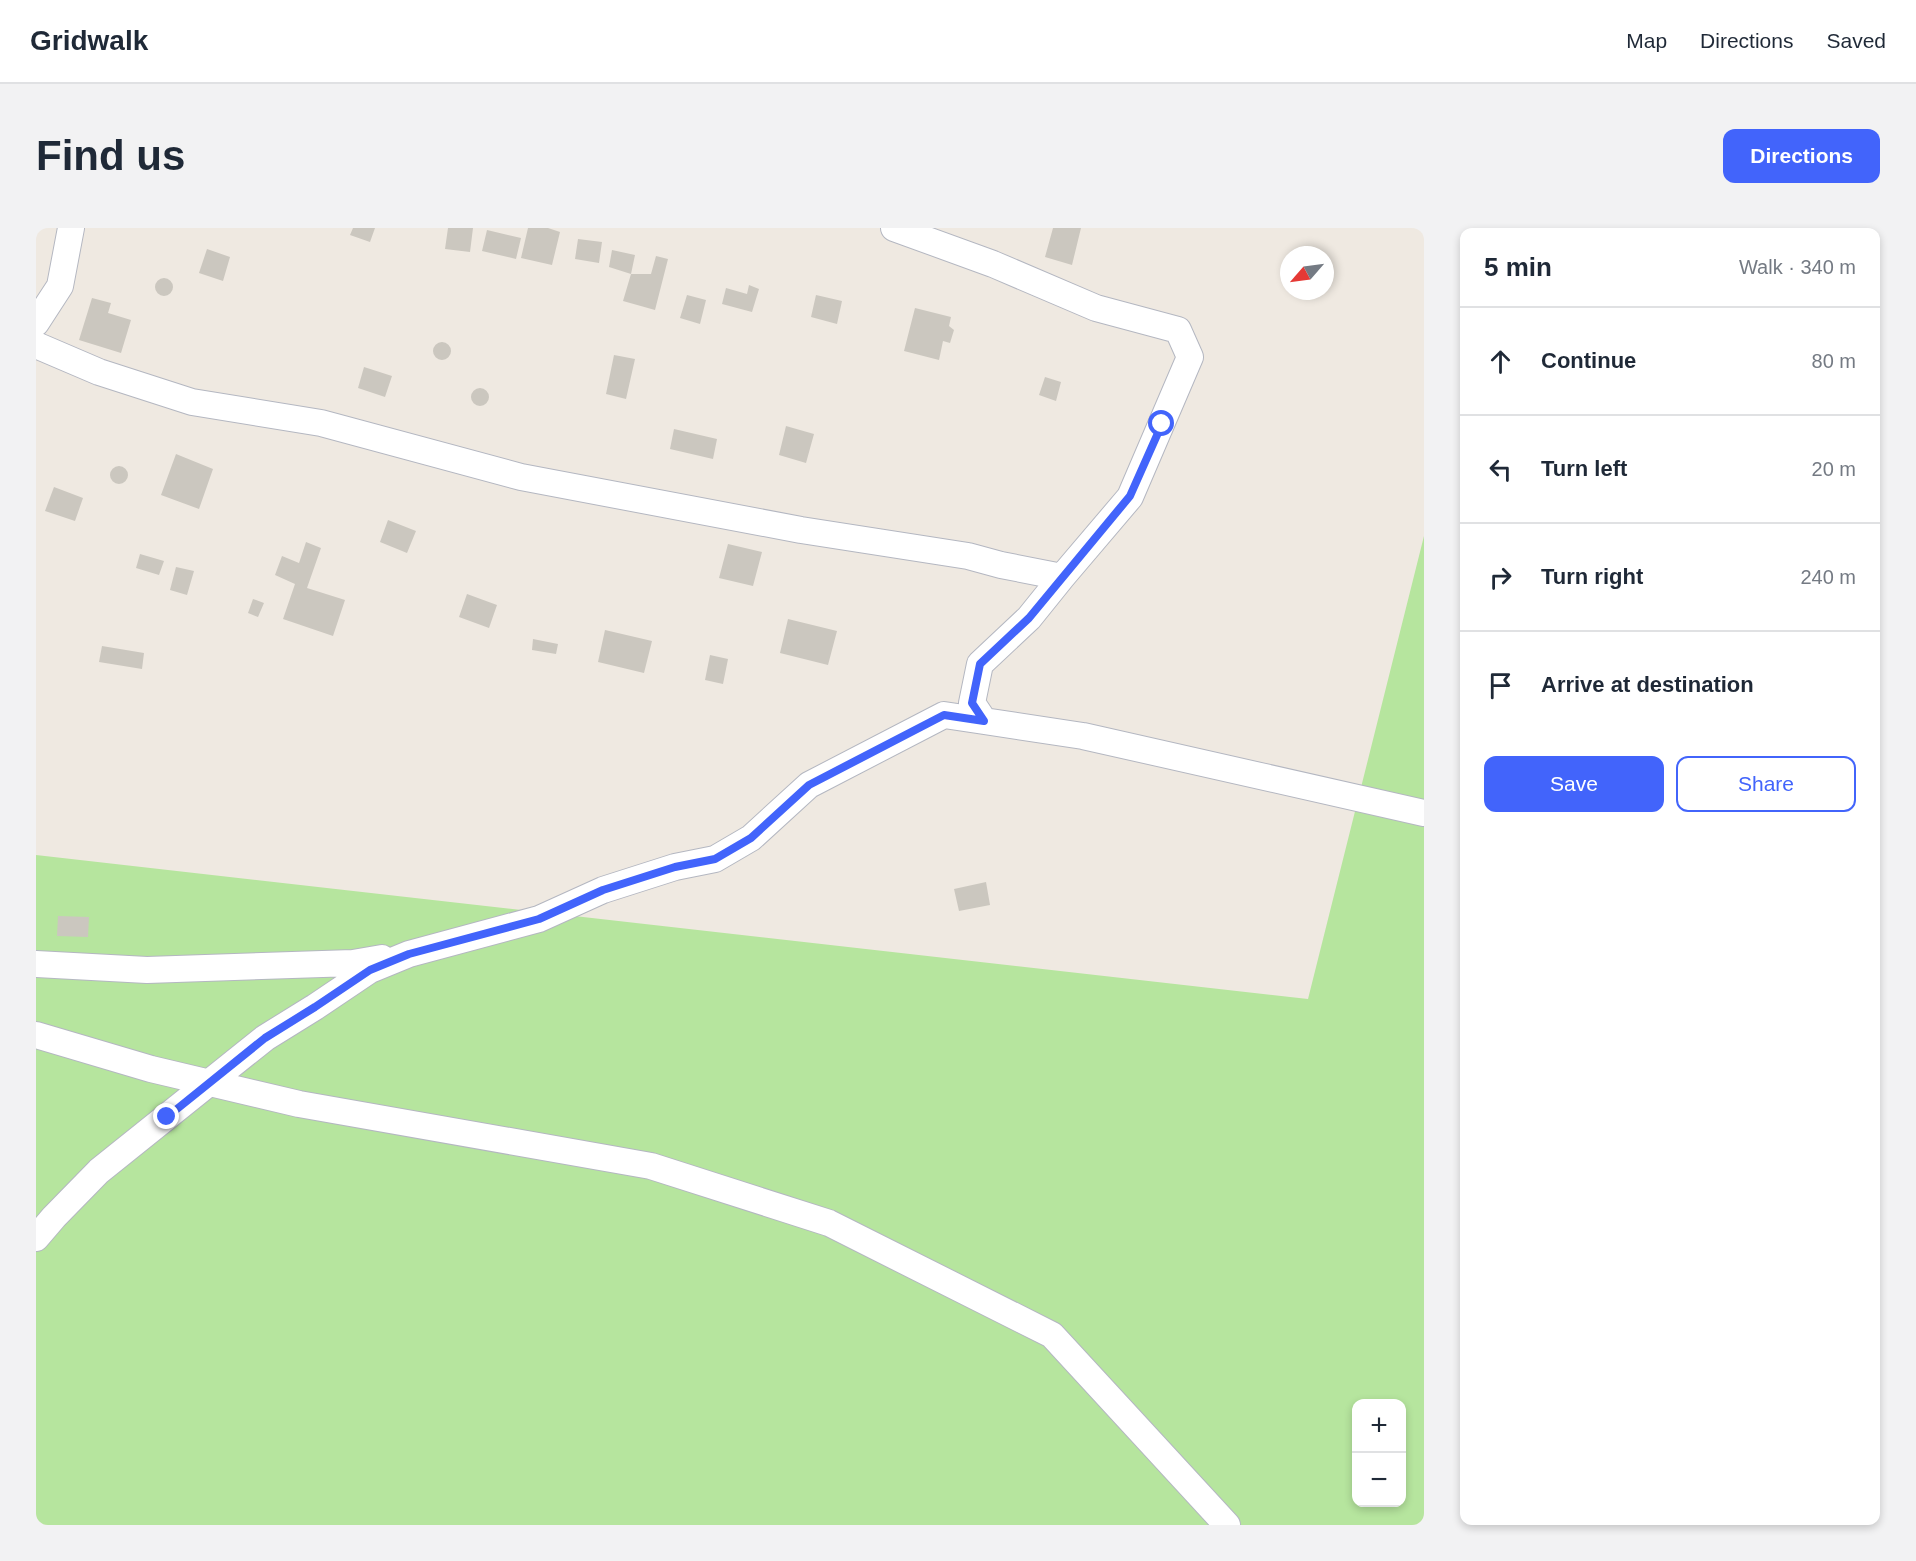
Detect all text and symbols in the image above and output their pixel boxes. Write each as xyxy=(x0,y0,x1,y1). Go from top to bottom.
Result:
text: Gridwalk xyxy=(30,25,148,56)
text: Map xyxy=(1626,29,1667,52)
text: Directions xyxy=(1700,29,1793,52)
text: Saved xyxy=(1826,29,1886,52)
button: Directions xyxy=(1723,129,1880,183)
text: Find us xyxy=(36,132,185,179)
north arrow xyxy=(1280,246,1334,300)
text: 5 min xyxy=(1484,252,1552,282)
text: Walk · 340 m xyxy=(1739,256,1856,278)
icon: ahead xyxy=(1484,345,1517,378)
text: Continue xyxy=(1541,348,1636,373)
text: 80 m xyxy=(1812,350,1856,372)
route start xyxy=(1148,410,1174,436)
icon: left xyxy=(1484,453,1517,486)
text: Turn left xyxy=(1541,456,1627,481)
text: 20 m xyxy=(1812,458,1856,480)
icon: right xyxy=(1484,561,1517,594)
text: Turn right xyxy=(1541,564,1643,589)
text: 240 m xyxy=(1800,566,1856,588)
icon: arrive xyxy=(1484,669,1517,702)
text: Arrive at destination xyxy=(1541,672,1754,697)
button: Save xyxy=(1484,756,1664,812)
button: Share xyxy=(1676,756,1856,812)
route end xyxy=(153,1103,179,1129)
map controls xyxy=(1352,1399,1406,1507)
button: + xyxy=(1352,1399,1406,1453)
button: − xyxy=(1352,1453,1406,1507)

